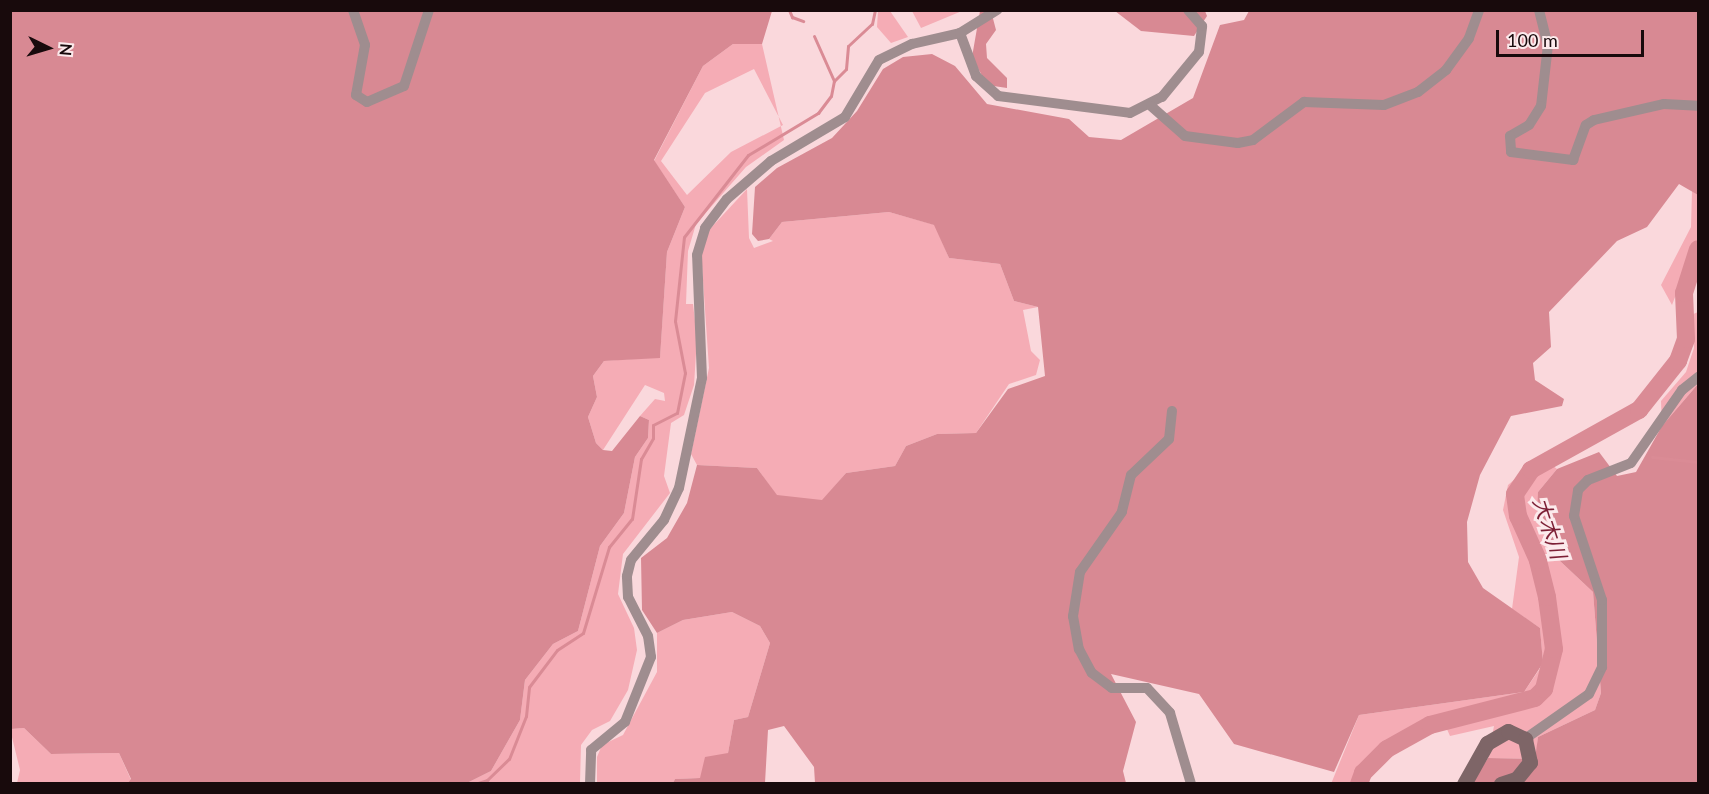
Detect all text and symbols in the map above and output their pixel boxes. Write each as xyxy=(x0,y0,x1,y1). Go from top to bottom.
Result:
north arrow xyxy=(18,18,78,78)
scale bar xyxy=(1499,18,1648,56)
text: 100 m xyxy=(1507,29,1558,51)
text: N xyxy=(56,43,76,57)
water label: 大木川 xyxy=(1528,494,1572,562)

